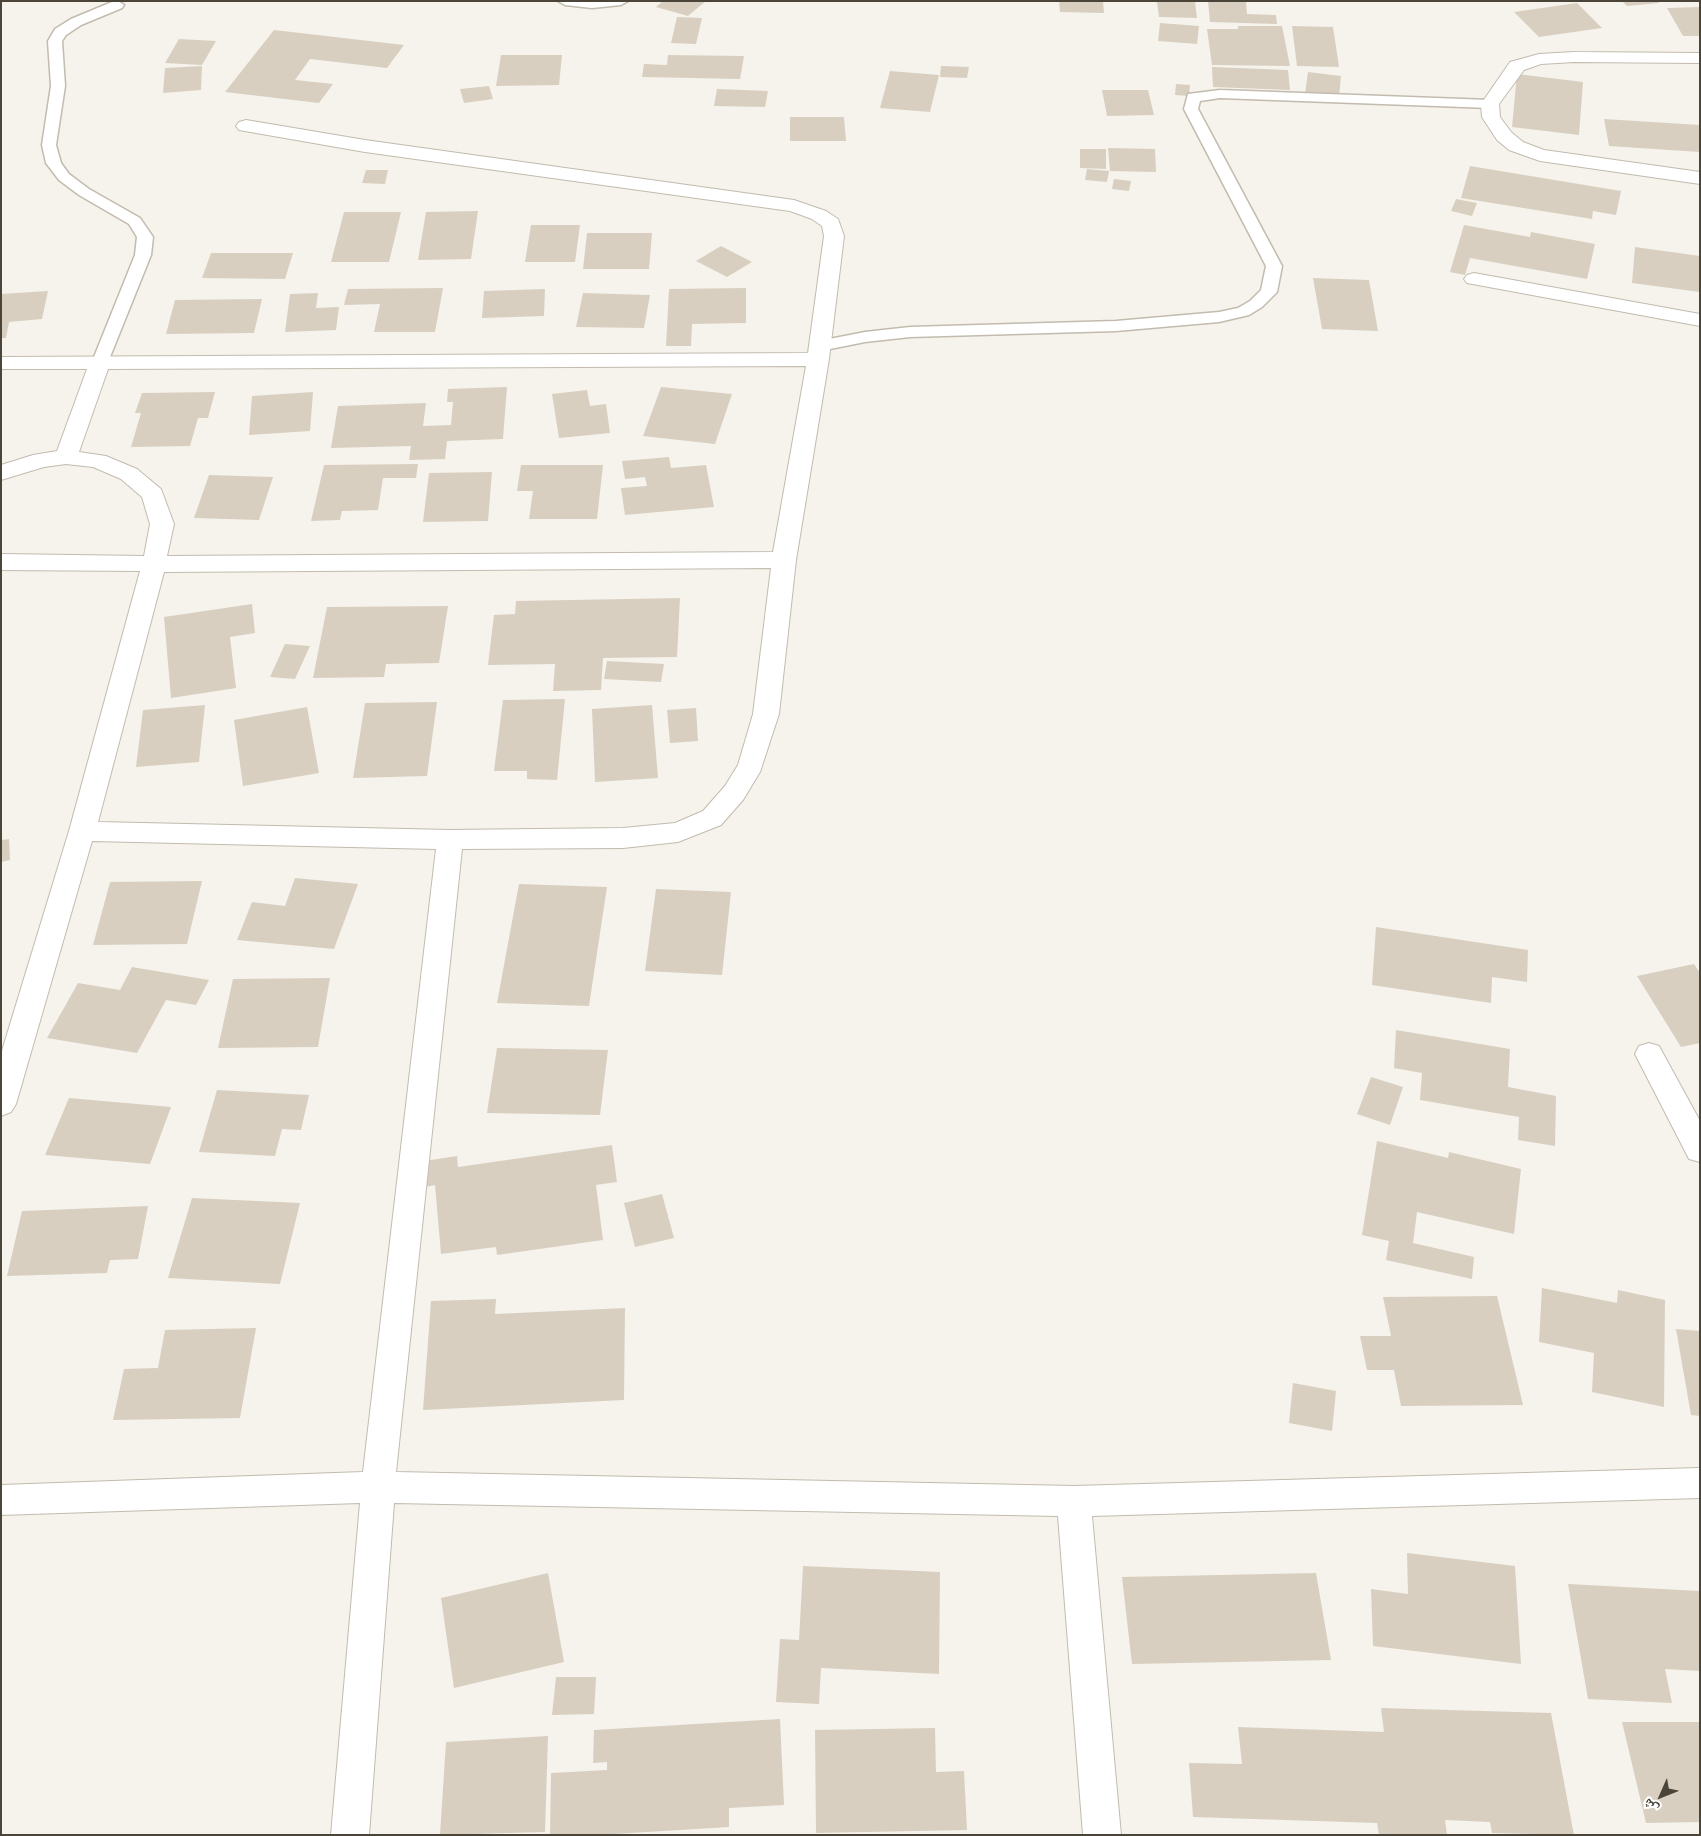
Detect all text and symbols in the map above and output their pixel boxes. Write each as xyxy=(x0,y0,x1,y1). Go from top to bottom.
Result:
north arrow xyxy=(1636,1771,1686,1821)
text: ش xyxy=(1639,1796,1661,1817)

